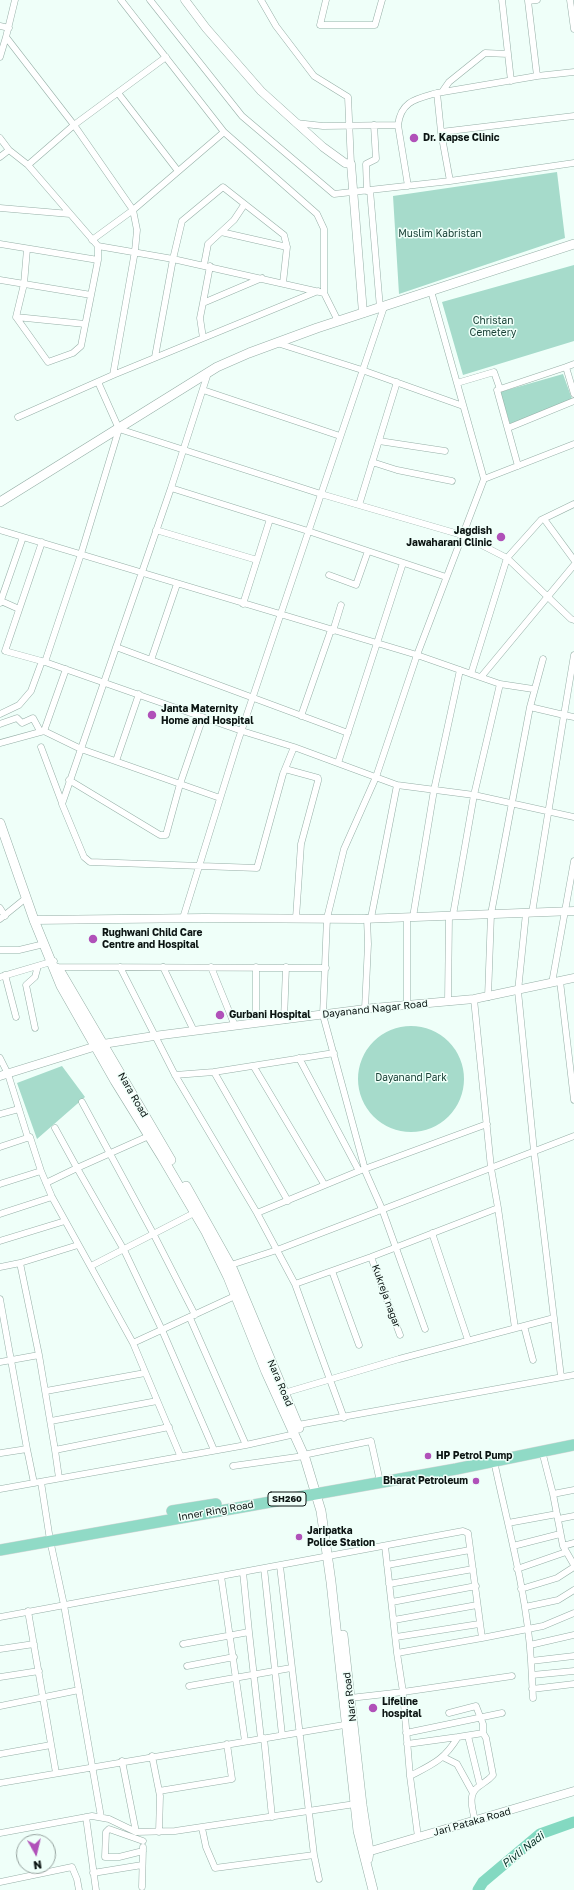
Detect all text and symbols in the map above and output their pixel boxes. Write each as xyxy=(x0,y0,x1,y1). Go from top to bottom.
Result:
marker: Dr. Kapse Clinic xyxy=(408,132,420,144)
place label: Dr. Kapse Clinic xyxy=(423,132,500,144)
park label: Muslim Kabristan xyxy=(398,228,482,240)
park label: Christan Cemetery xyxy=(470,315,516,338)
place label: Jagdish Jawaharani Clinic xyxy=(406,525,492,548)
marker: Jagdish Jawaharani Clinic xyxy=(495,531,507,543)
place label: Janta Maternity Home and Hospital xyxy=(161,703,253,726)
marker: Janta Maternity Home and Hospital xyxy=(146,709,158,721)
place label: Rughwani Child Care Centre and Hospital xyxy=(102,927,202,950)
marker: Rughwani Child Care Centre and Hospital xyxy=(87,933,99,945)
street label: Dayanand Nagar Road xyxy=(322,997,428,1021)
marker: Gurbani Hospital xyxy=(214,1009,226,1021)
place label: Gurbani Hospital xyxy=(229,1009,311,1021)
street label: Nara Road xyxy=(115,1070,151,1120)
park label: Dayanand Park xyxy=(375,1072,447,1084)
street label: Kukreja nagar xyxy=(369,1263,403,1329)
street label: Nara Road xyxy=(265,1358,295,1408)
place label: HP Petrol Pump xyxy=(436,1450,512,1462)
marker: HP Petrol Pump xyxy=(423,1451,433,1461)
place label: Bharat Petroleum xyxy=(383,1475,468,1487)
marker: Bharat Petroleum xyxy=(471,1476,481,1486)
road number: SH260 xyxy=(268,1492,306,1506)
street label: Inner Ring Road xyxy=(177,1498,255,1524)
place label: Jaripatka Police Station xyxy=(307,1525,375,1548)
marker: Jaripatka Police Station xyxy=(294,1532,304,1542)
street label: Nara Road xyxy=(341,1672,359,1722)
place label: Lifeline hospital xyxy=(382,1696,422,1720)
marker: Lifeline hospital xyxy=(367,1702,379,1714)
street label: Jari Pataka Road xyxy=(432,1805,512,1839)
water label: Pivli Nadi xyxy=(499,1829,547,1871)
north arrow xyxy=(16,1834,56,1874)
text: N xyxy=(33,1858,43,1872)

